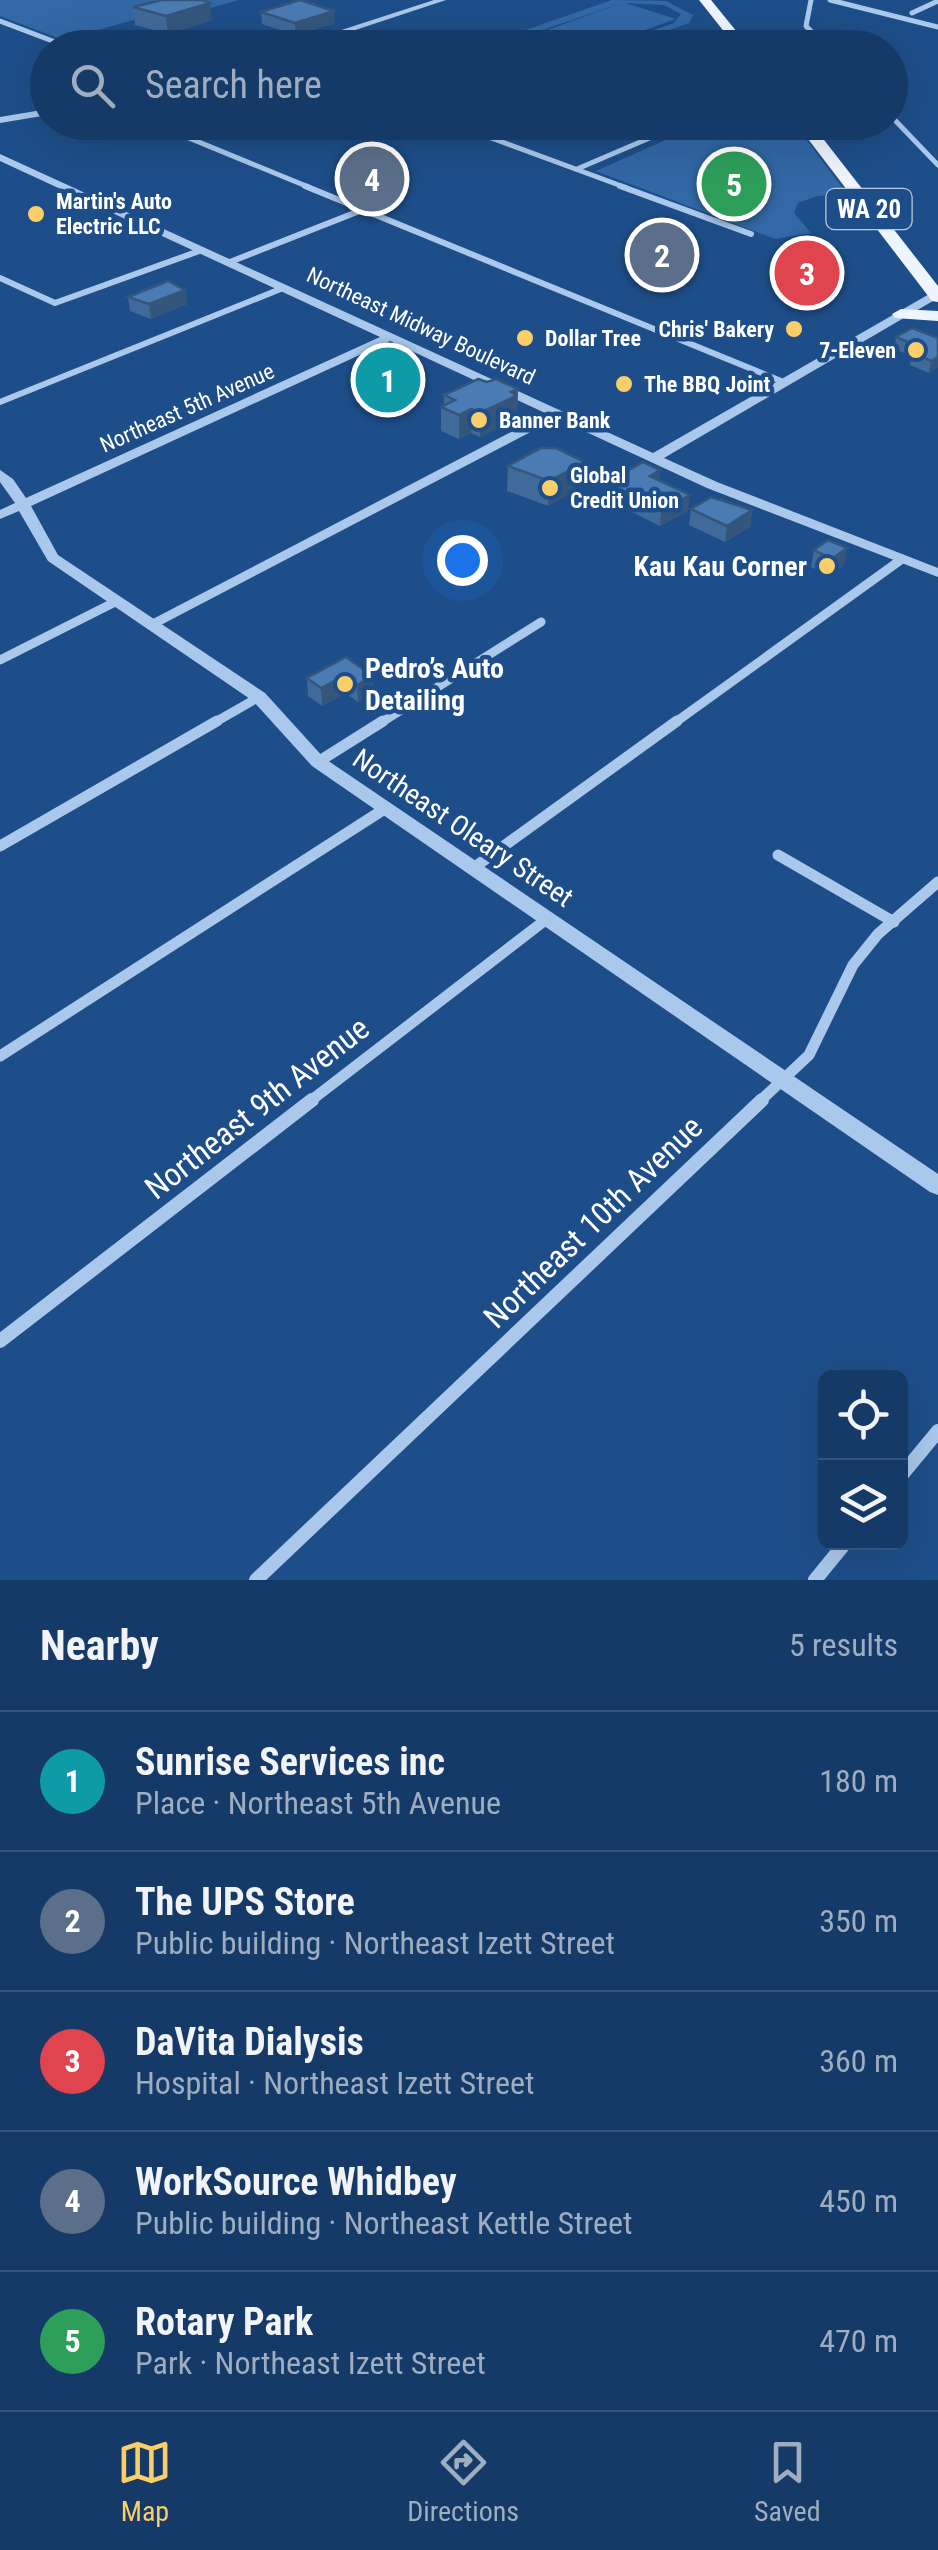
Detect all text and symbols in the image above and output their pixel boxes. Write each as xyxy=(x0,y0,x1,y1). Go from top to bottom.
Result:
search box xyxy=(30,30,908,140)
icon: search xyxy=(65,58,120,113)
text: Search here xyxy=(145,63,322,107)
pin: 4 xyxy=(340,142,404,216)
pin: 5 xyxy=(702,146,766,222)
place label: Martin's Auto Electric LLC xyxy=(56,189,172,239)
road number: WA 20 xyxy=(826,189,912,229)
marker: Martin's Auto Electric LLC xyxy=(25,203,47,225)
pin: 2 xyxy=(630,218,694,292)
pin: 3 xyxy=(774,236,840,310)
street label: Northeast Midway Boulevard xyxy=(303,262,539,390)
place label: Chris' Bakery xyxy=(658,317,774,342)
marker: Chris' Bakery xyxy=(783,318,805,340)
place label: Dollar Tree xyxy=(545,326,641,351)
marker: Dollar Tree xyxy=(514,327,536,349)
place label: 7-Eleven xyxy=(819,338,896,363)
marker: 7-Eleven xyxy=(905,339,927,361)
pin: 1 xyxy=(356,342,420,418)
street label: Northeast 5th Avenue xyxy=(96,358,278,458)
place label: The BBQ Joint xyxy=(644,372,770,397)
marker: The BBQ Joint xyxy=(613,373,635,395)
place label: Banner Bank xyxy=(499,408,611,433)
marker: Banner Bank xyxy=(468,409,490,431)
place label: Global Credit Union xyxy=(570,463,679,513)
marker: Global Credit Union xyxy=(539,477,561,499)
your location xyxy=(437,535,488,586)
place label: Kau Kau Corner xyxy=(634,550,807,583)
marker: Kau Kau Corner xyxy=(816,555,838,577)
place label: Pedro’s Auto Detailing xyxy=(365,652,504,717)
marker: Pedro’s Auto Detailing xyxy=(334,673,356,695)
street label: Northeast Oleary Street xyxy=(347,742,579,914)
street label: Northeast 9th Avenue xyxy=(138,1009,376,1207)
street label: Northeast 10th Avenue xyxy=(476,1108,710,1336)
map controls xyxy=(818,1370,908,1550)
button: locate xyxy=(818,1370,908,1460)
button: layers xyxy=(818,1460,908,1550)
text: Nearby xyxy=(40,1621,159,1670)
text: 5 results xyxy=(789,1626,898,1664)
text: Sunrise Services inc xyxy=(135,1740,445,1784)
text: 1 xyxy=(64,1762,81,1800)
text: 180 m xyxy=(819,1762,898,1800)
text: Place · Northeast 5th Avenue xyxy=(135,1784,501,1822)
text: The UPS Store xyxy=(135,1880,355,1924)
text: 2 xyxy=(64,1902,81,1940)
text: 350 m xyxy=(819,1902,898,1940)
text: Public building · Northeast Izett Street xyxy=(135,1924,615,1962)
text: DaVita Dialysis xyxy=(135,2020,364,2064)
text: 3 xyxy=(64,2042,81,2080)
text: 360 m xyxy=(819,2042,898,2080)
text: Hospital · Northeast Izett Street xyxy=(135,2064,534,2102)
text: WorkSource Whidbey xyxy=(135,2160,457,2204)
text: 4 xyxy=(64,2182,81,2220)
text: 450 m xyxy=(819,2182,898,2220)
text: Public building · Northeast Kettle Street xyxy=(135,2204,632,2242)
text: Rotary Park xyxy=(135,2300,313,2344)
text: 5 xyxy=(64,2322,81,2360)
text: 470 m xyxy=(819,2322,898,2360)
text: Park · Northeast Izett Street xyxy=(135,2344,486,2382)
tab: Map xyxy=(117,2435,172,2528)
tab: Directions xyxy=(407,2435,519,2528)
tab: Saved xyxy=(754,2435,821,2528)

